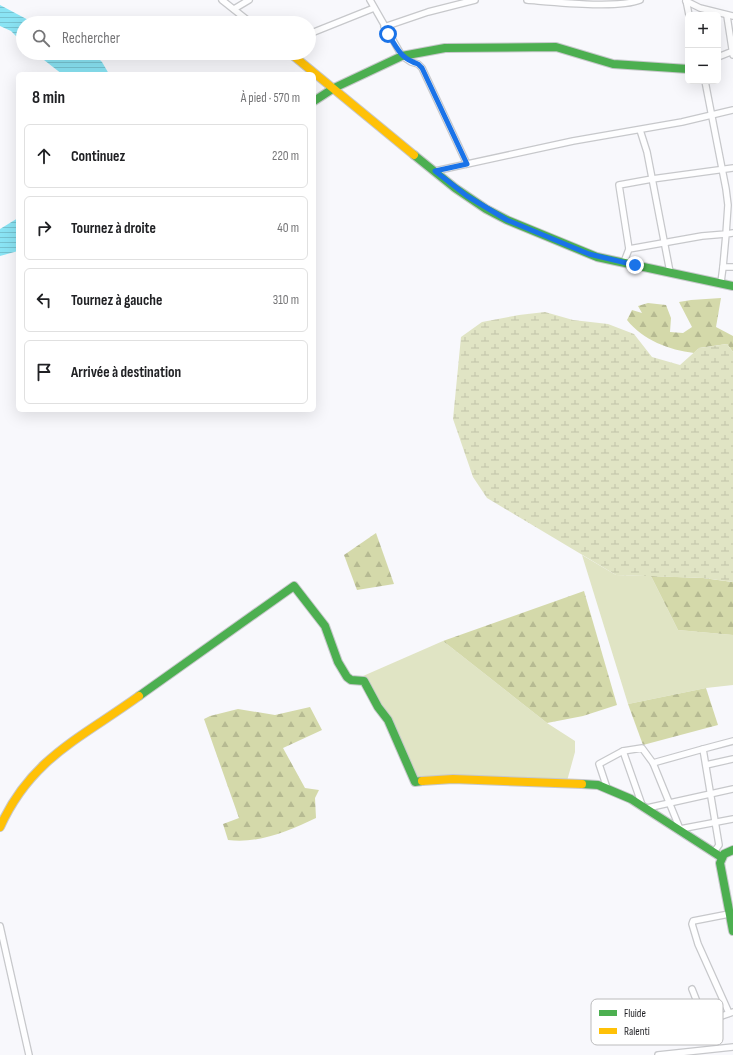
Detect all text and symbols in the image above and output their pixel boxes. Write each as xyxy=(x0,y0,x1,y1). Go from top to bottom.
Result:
map controls xyxy=(685,12,721,84)
button: + xyxy=(685,12,721,48)
search box xyxy=(16,16,316,60)
route start xyxy=(379,25,397,43)
icon: search xyxy=(30,27,52,49)
text: Rechercher xyxy=(62,29,120,48)
button: − xyxy=(685,48,721,84)
text: 8 min xyxy=(32,88,65,108)
text: À pied · 570 m xyxy=(241,90,300,106)
icon: ahead xyxy=(33,145,55,167)
text: Continuez xyxy=(71,147,125,166)
text: 220 m xyxy=(272,148,299,164)
icon: right xyxy=(33,217,55,239)
text: Tournez à droite xyxy=(71,219,156,238)
text: 40 m xyxy=(277,220,299,236)
route end xyxy=(626,256,644,274)
icon: left xyxy=(33,289,55,311)
text: Tournez à gauche xyxy=(71,291,162,310)
text: 310 m xyxy=(273,292,299,308)
icon: arrive xyxy=(33,361,55,383)
text: Arrivée à destination xyxy=(71,363,181,382)
legend xyxy=(591,999,723,1045)
text: Fluide xyxy=(624,1007,646,1020)
text: Ralenti xyxy=(624,1025,650,1038)

